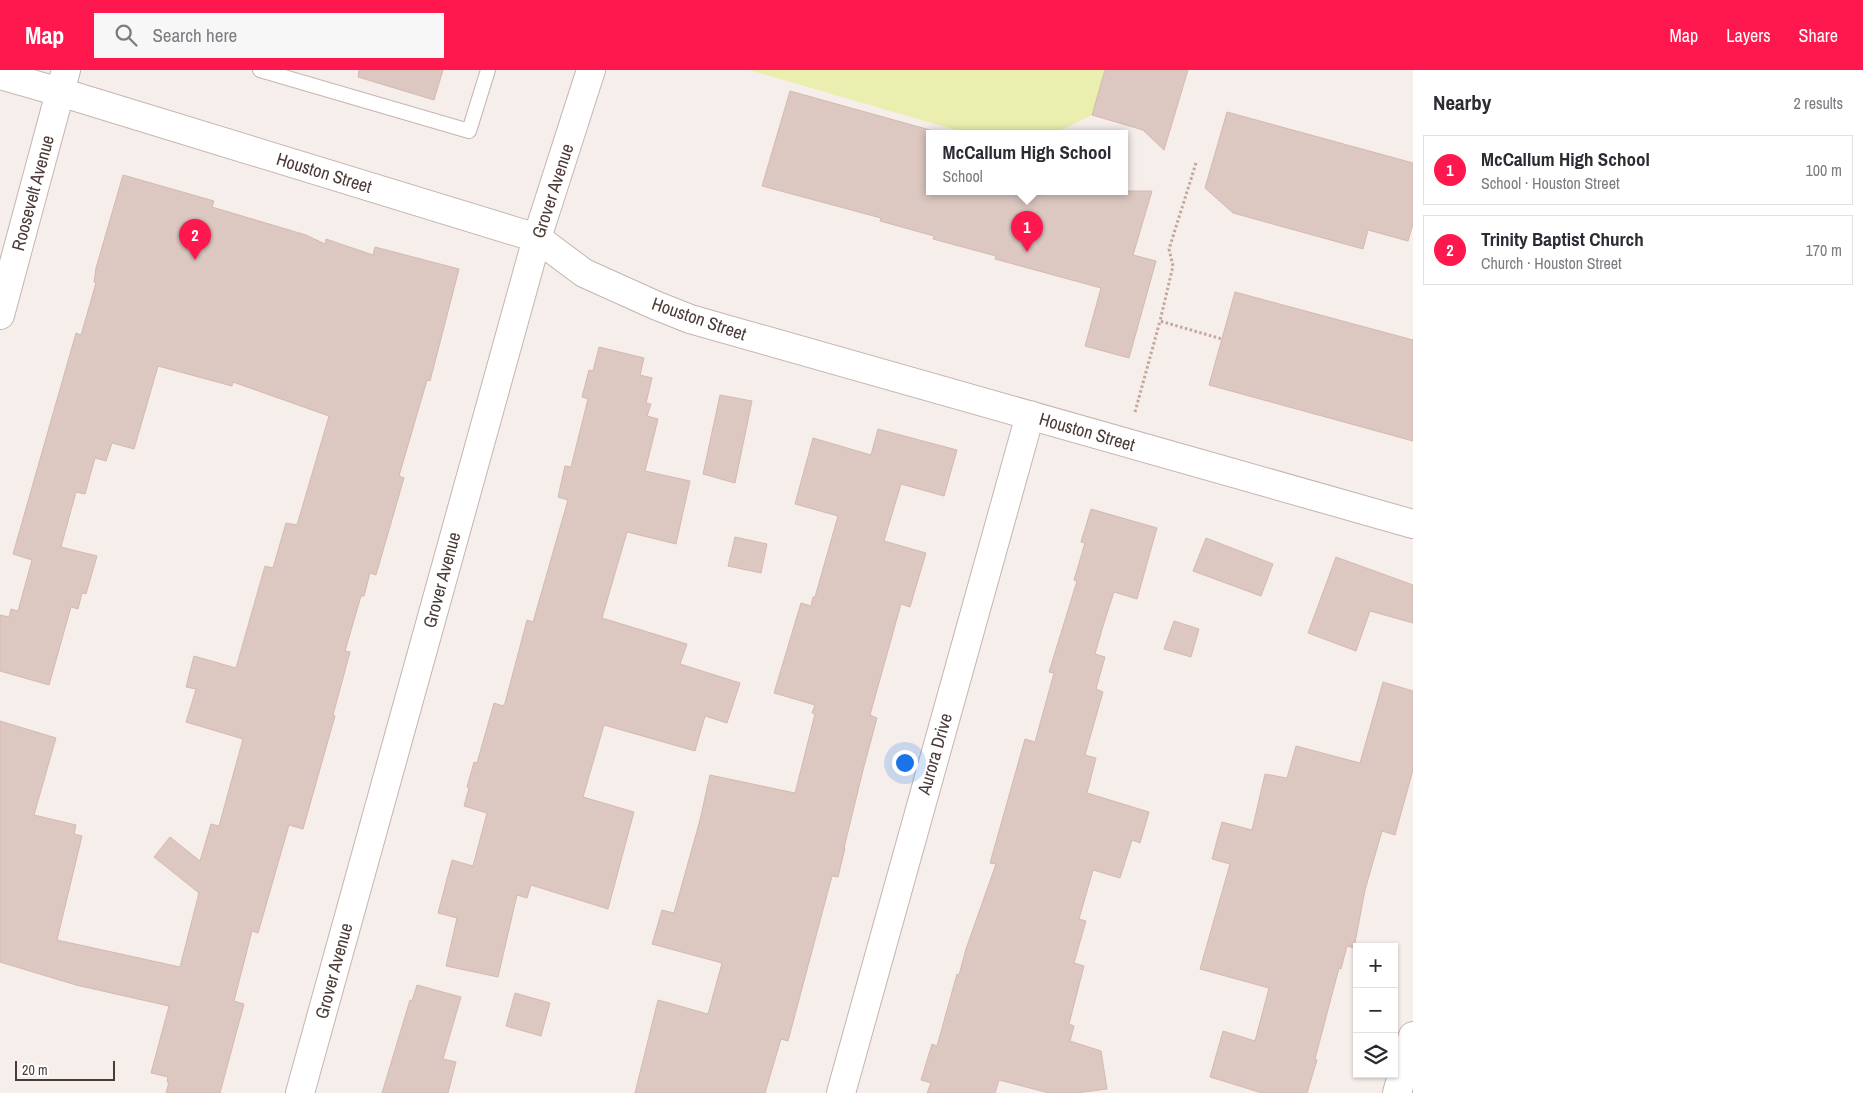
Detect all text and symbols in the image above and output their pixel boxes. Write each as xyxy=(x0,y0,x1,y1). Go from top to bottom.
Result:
search box xyxy=(94,13,444,58)
text: Map xyxy=(25,19,64,51)
icon: search xyxy=(112,21,140,49)
text: Search here xyxy=(152,22,237,48)
text: Map xyxy=(1670,23,1698,48)
text: Layers xyxy=(1726,23,1771,48)
text: Share xyxy=(1799,23,1838,48)
text: Nearby xyxy=(1433,88,1491,117)
text: 2 results xyxy=(1793,92,1843,114)
popup xyxy=(926,130,1128,195)
street label: Roosevelt Avenue xyxy=(5,132,60,253)
text: McCallum High School xyxy=(943,139,1111,165)
street label: Grover Avenue xyxy=(525,140,580,241)
street label: Houston Street xyxy=(273,146,375,199)
text: McCallum High School xyxy=(1481,146,1650,172)
text: 1 xyxy=(1446,159,1454,181)
text: 100 m xyxy=(1806,159,1842,181)
text: School xyxy=(943,165,983,187)
text: School · Houston Street xyxy=(1481,172,1620,194)
pin: 1 xyxy=(1011,211,1043,252)
pin: 2 xyxy=(179,219,211,260)
text: Trinity Baptist Church xyxy=(1481,226,1644,252)
text: 2 xyxy=(1446,239,1454,261)
text: 170 m xyxy=(1806,239,1842,261)
text: Church · Houston Street xyxy=(1481,252,1622,274)
street label: Houston Street xyxy=(649,291,750,346)
street label: Houston Street xyxy=(1036,406,1138,457)
street label: Grover Avenue xyxy=(417,529,466,631)
street label: Aurora Drive xyxy=(911,710,958,798)
your location xyxy=(892,750,918,776)
street label: Grover Avenue xyxy=(309,920,358,1022)
map controls xyxy=(1353,943,1398,1078)
button: + xyxy=(1353,943,1398,988)
button: − xyxy=(1353,988,1398,1033)
button: layers xyxy=(1353,1033,1398,1078)
scale bar xyxy=(15,1058,115,1081)
text: 20 m xyxy=(22,1061,48,1079)

